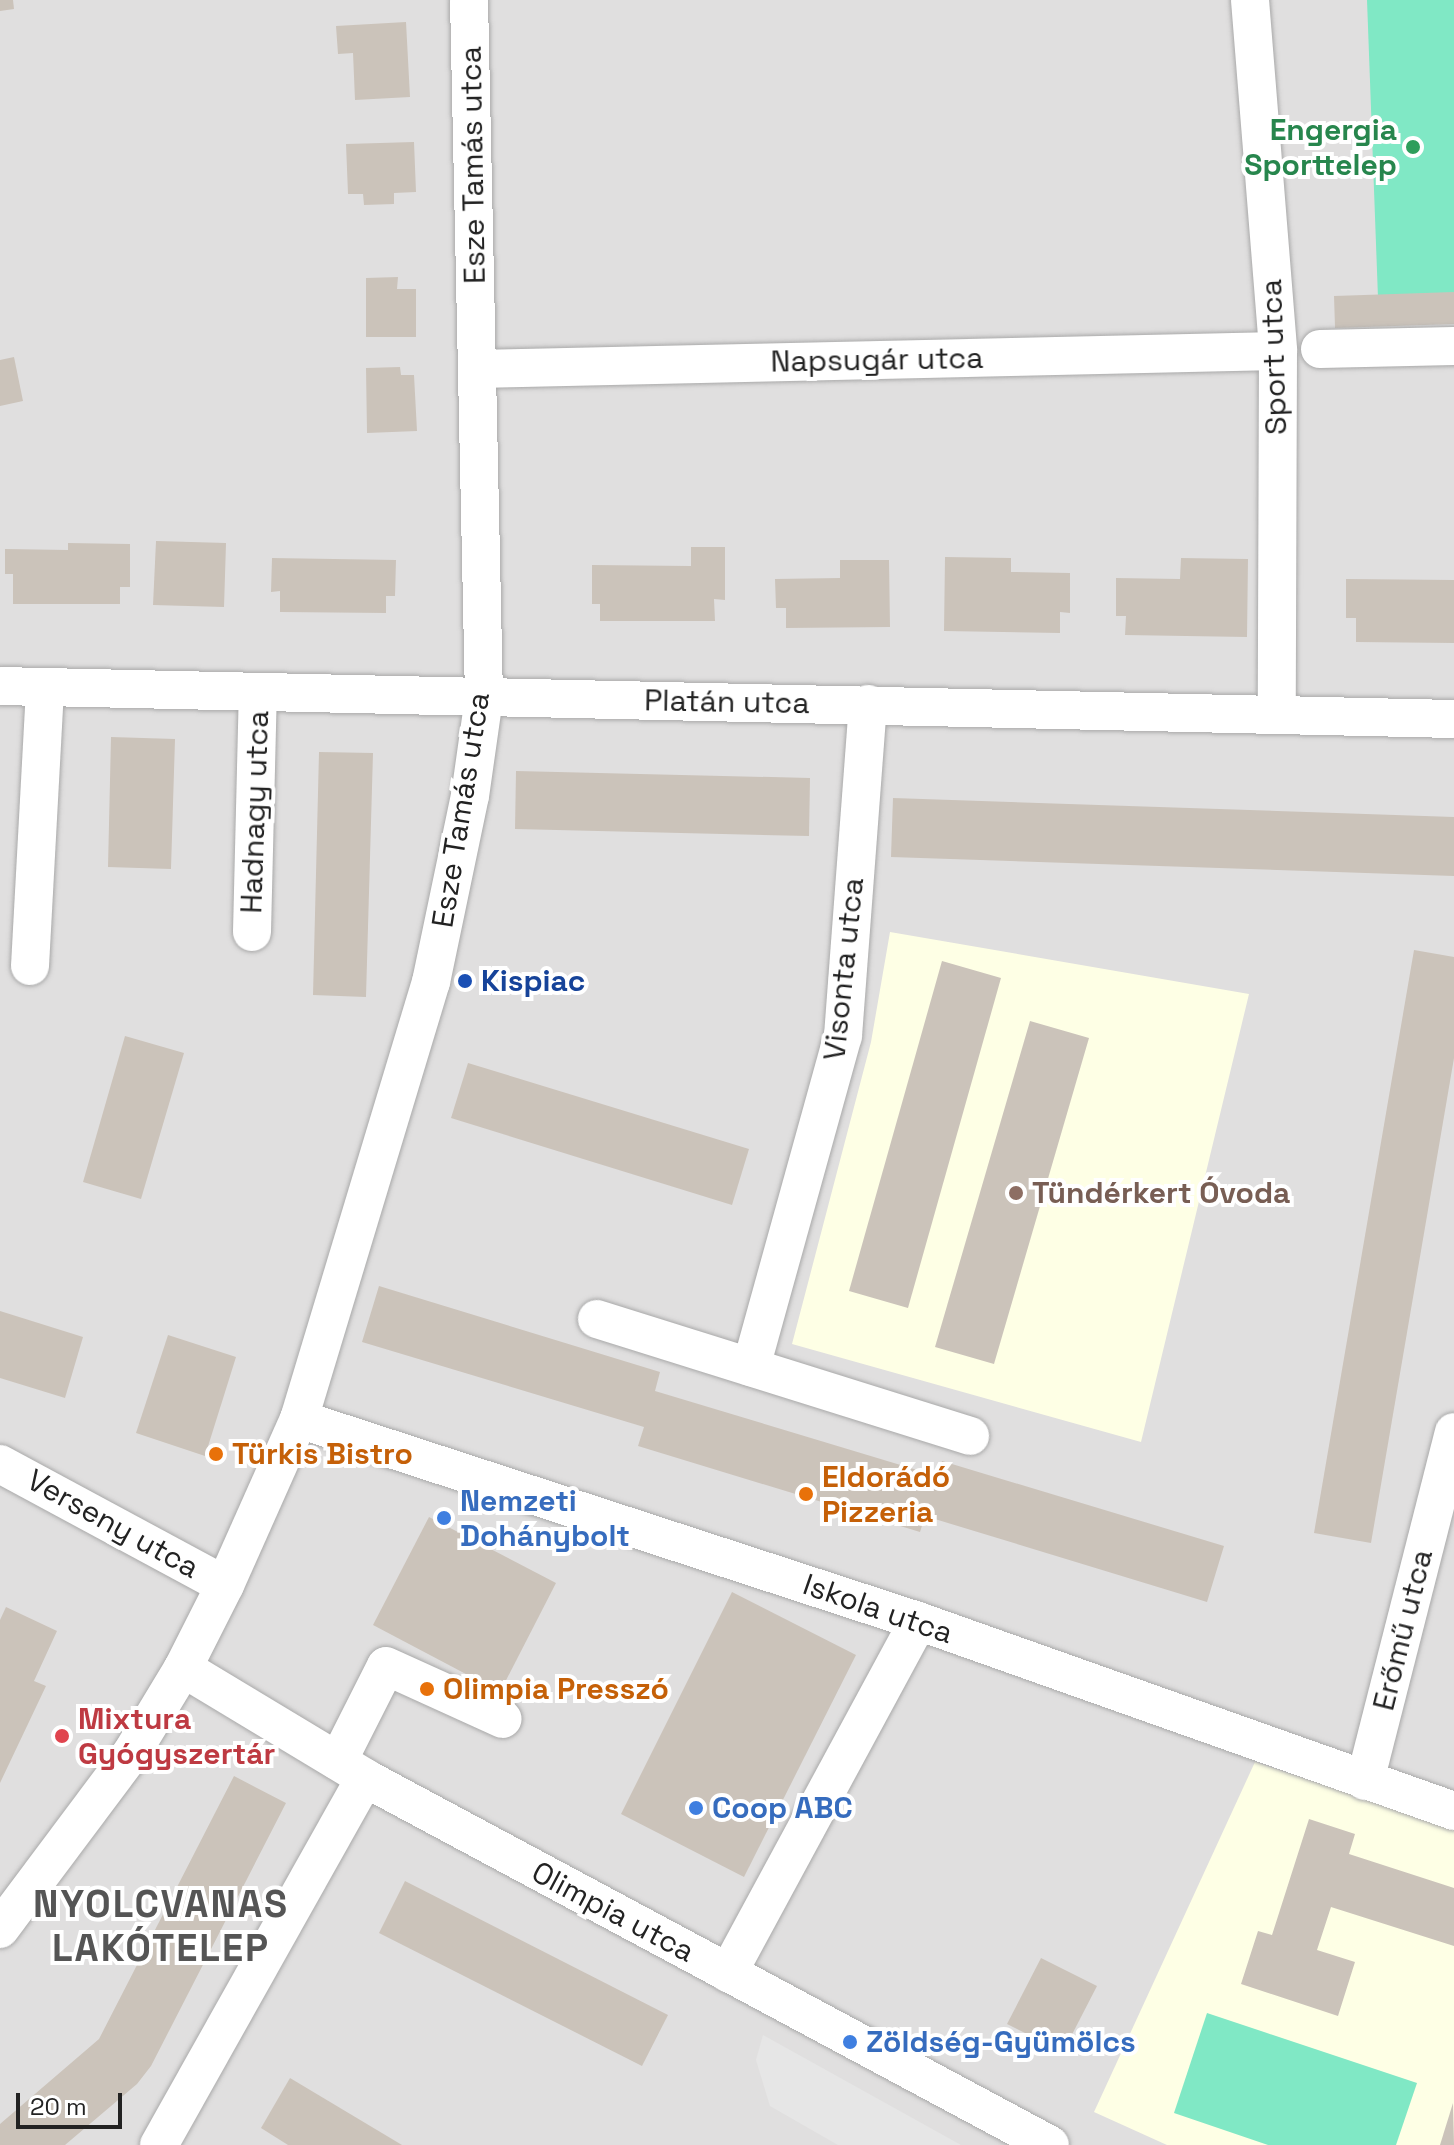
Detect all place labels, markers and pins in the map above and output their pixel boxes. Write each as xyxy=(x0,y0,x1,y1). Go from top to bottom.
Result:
place label: Engergia Sporttelep xyxy=(1244,112,1397,182)
marker: Engergia Sporttelep xyxy=(1404,138,1422,156)
place label: Kispiac xyxy=(481,963,585,999)
marker: Kispiac xyxy=(456,972,474,990)
place label: Tündérkert Óvoda xyxy=(1032,1175,1290,1211)
marker: Tündérkert Óvoda xyxy=(1007,1184,1025,1202)
place label: Türkis Bistro xyxy=(232,1436,413,1472)
marker: Türkis Bistro xyxy=(207,1445,225,1463)
place label: Eldorádó Pizzeria xyxy=(822,1459,950,1530)
place label: Nemzeti Dohánybolt xyxy=(460,1483,630,1554)
marker: Eldorádó Pizzeria xyxy=(797,1485,815,1503)
marker: Nemzeti Dohánybolt xyxy=(435,1509,453,1527)
place label: Olimpia Presszó xyxy=(443,1671,669,1707)
marker: Olimpia Presszó xyxy=(418,1680,436,1698)
place label: Mixtura Gyógyszertár xyxy=(78,1701,275,1772)
marker: Mixtura Gyógyszertár xyxy=(53,1727,71,1745)
place label: Coop ABC xyxy=(712,1790,853,1826)
marker: Coop ABC xyxy=(687,1799,705,1817)
place label: Zöldség-Gyümölcs xyxy=(866,2024,1136,2060)
marker: Zöldség-Gyümölcs xyxy=(841,2033,859,2051)

